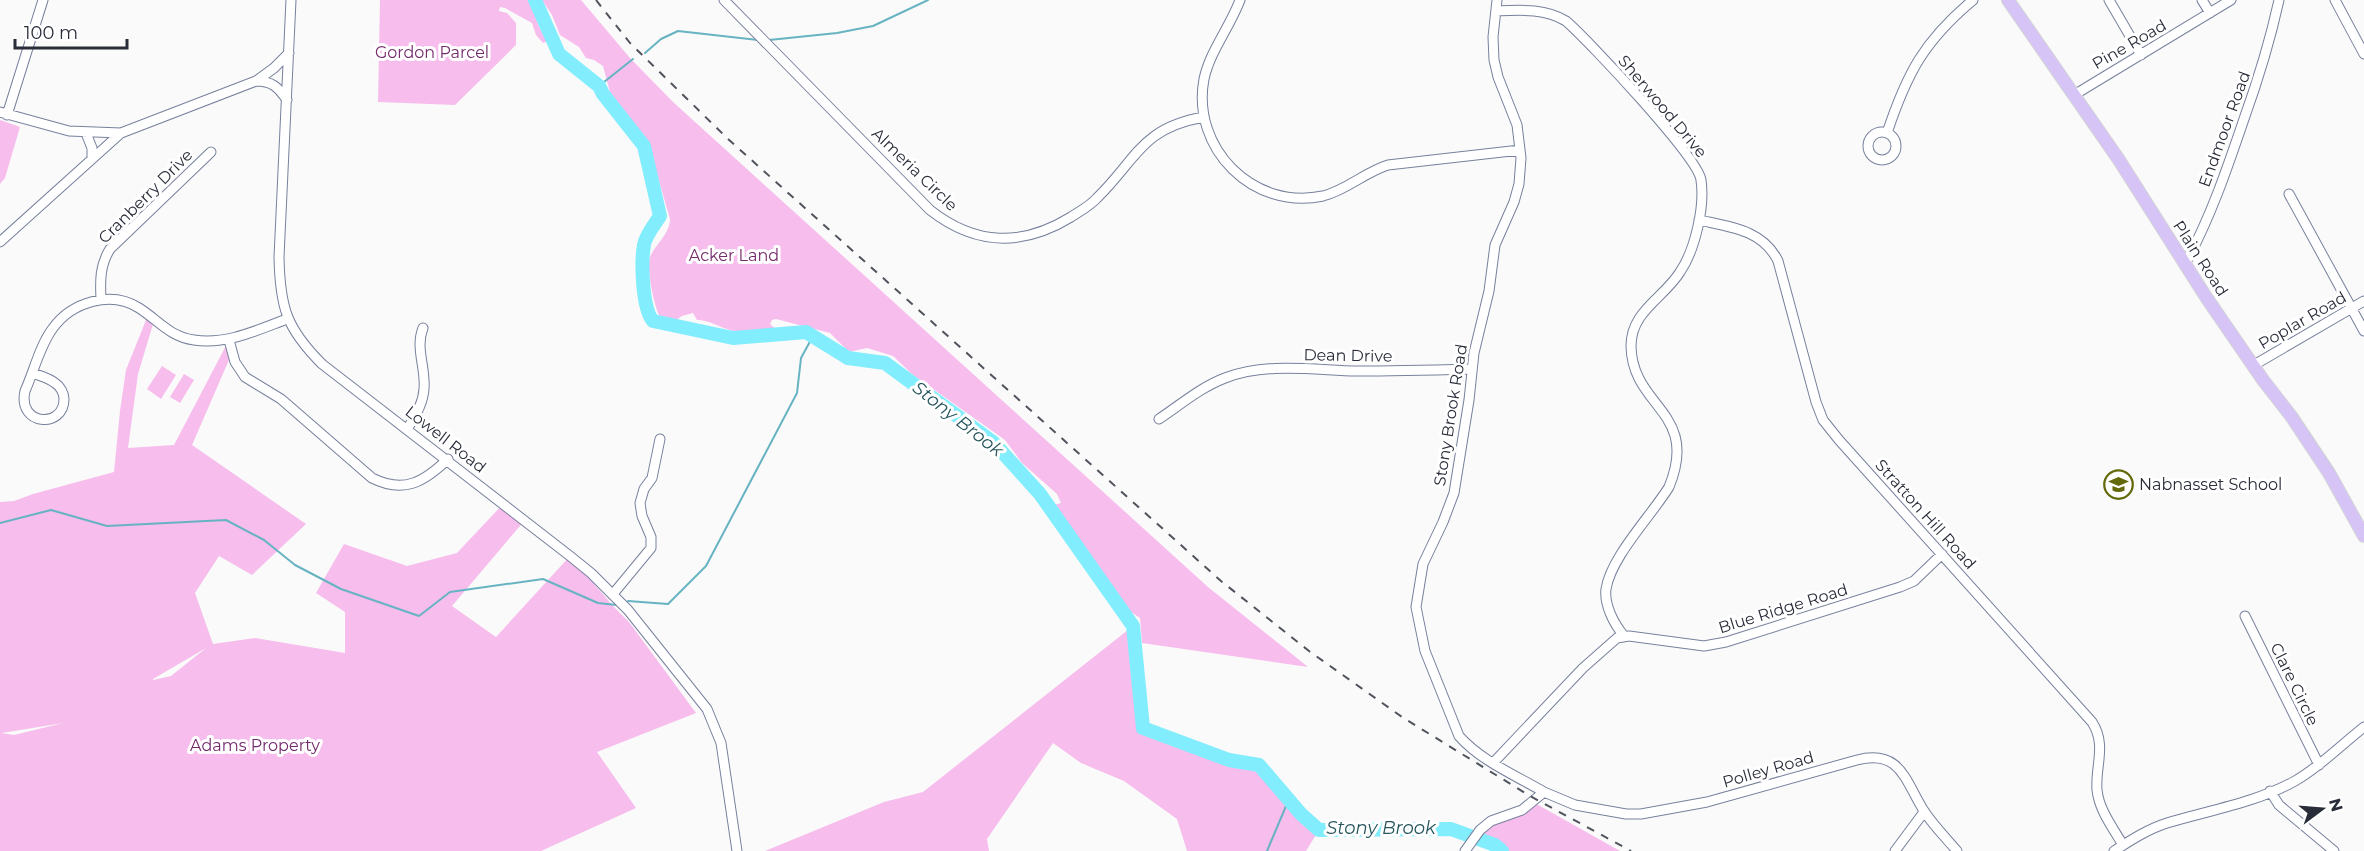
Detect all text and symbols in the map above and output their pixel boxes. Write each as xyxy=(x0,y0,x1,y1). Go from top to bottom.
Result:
scale bar xyxy=(15,12,128,50)
street label: Pine Road xyxy=(2089,16,2170,73)
text: 100 m xyxy=(24,22,78,44)
park label: Gordon Parcel xyxy=(375,43,489,62)
street label: Sherwood Drive xyxy=(1614,51,1711,161)
street label: Endmoor Road xyxy=(2195,69,2254,190)
street label: Almeria Circle xyxy=(868,124,961,215)
street label: Cranberry Drive xyxy=(94,145,196,247)
street label: Plain Road xyxy=(2169,217,2232,300)
park label: Acker Land xyxy=(689,246,779,265)
street label: Poplar Road xyxy=(2255,288,2350,353)
street label: Stony Brook Road xyxy=(1430,343,1471,487)
street label: Dean Drive xyxy=(1303,345,1393,366)
water label: Stony Brook xyxy=(908,377,1009,462)
street label: Lowell Road xyxy=(402,402,490,477)
street label: Stratton Hill Road xyxy=(1871,456,1980,573)
school or university icon: Nabnasset School xyxy=(2102,468,2134,500)
place label: Nabnasset School xyxy=(2139,475,2282,494)
street label: Blue Ridge Road xyxy=(1716,580,1850,637)
street label: Clare Circle xyxy=(2266,640,2323,729)
park label: Adams Property xyxy=(190,736,320,755)
street label: Polley Road xyxy=(1720,747,1816,792)
north arrow xyxy=(2292,779,2352,839)
text: N xyxy=(2325,796,2347,814)
water label: Stony Brook xyxy=(1326,817,1437,839)

